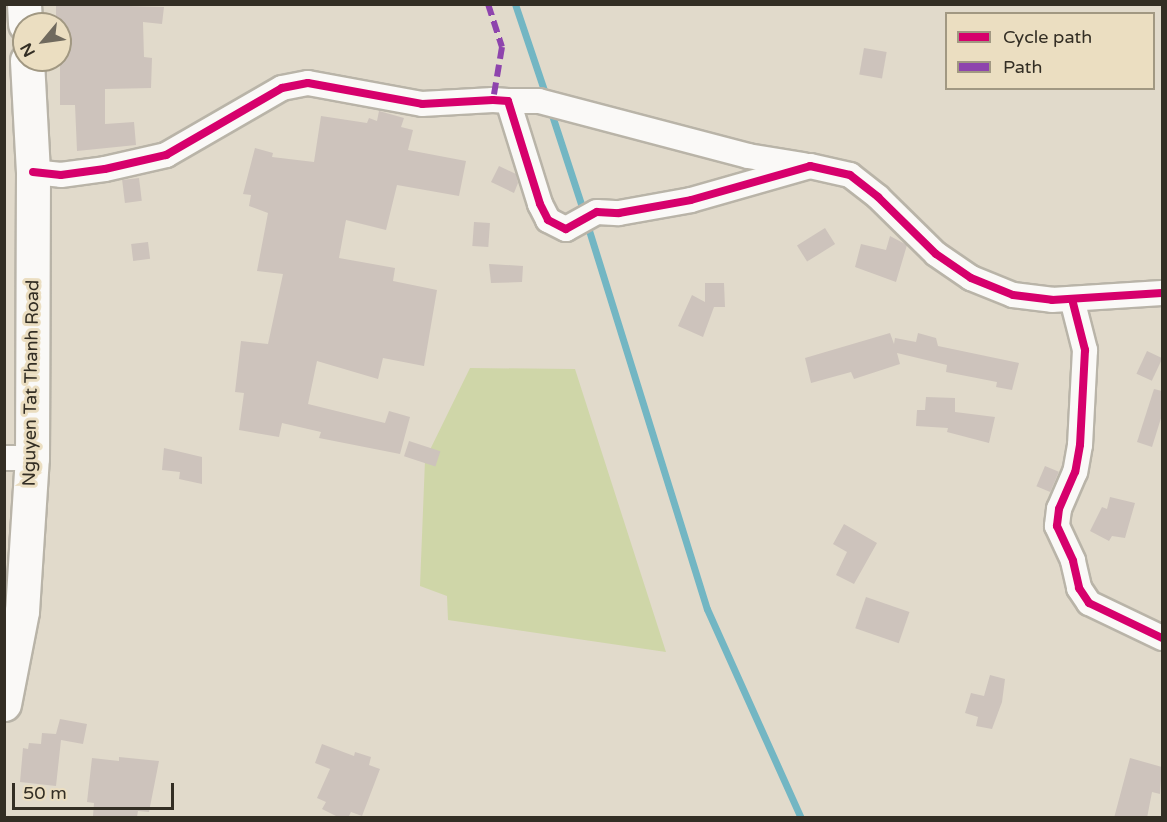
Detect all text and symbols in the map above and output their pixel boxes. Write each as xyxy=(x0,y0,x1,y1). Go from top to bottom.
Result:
north arrow xyxy=(12,12,72,72)
legend xyxy=(945,12,1155,90)
text: Cycle path xyxy=(1003,26,1092,48)
text: N xyxy=(16,39,40,60)
text: Path xyxy=(1003,56,1042,78)
street label: Nguyen Tat Thanh Road xyxy=(18,280,44,486)
scale bar xyxy=(15,771,177,809)
text: 50 m xyxy=(23,782,67,804)

